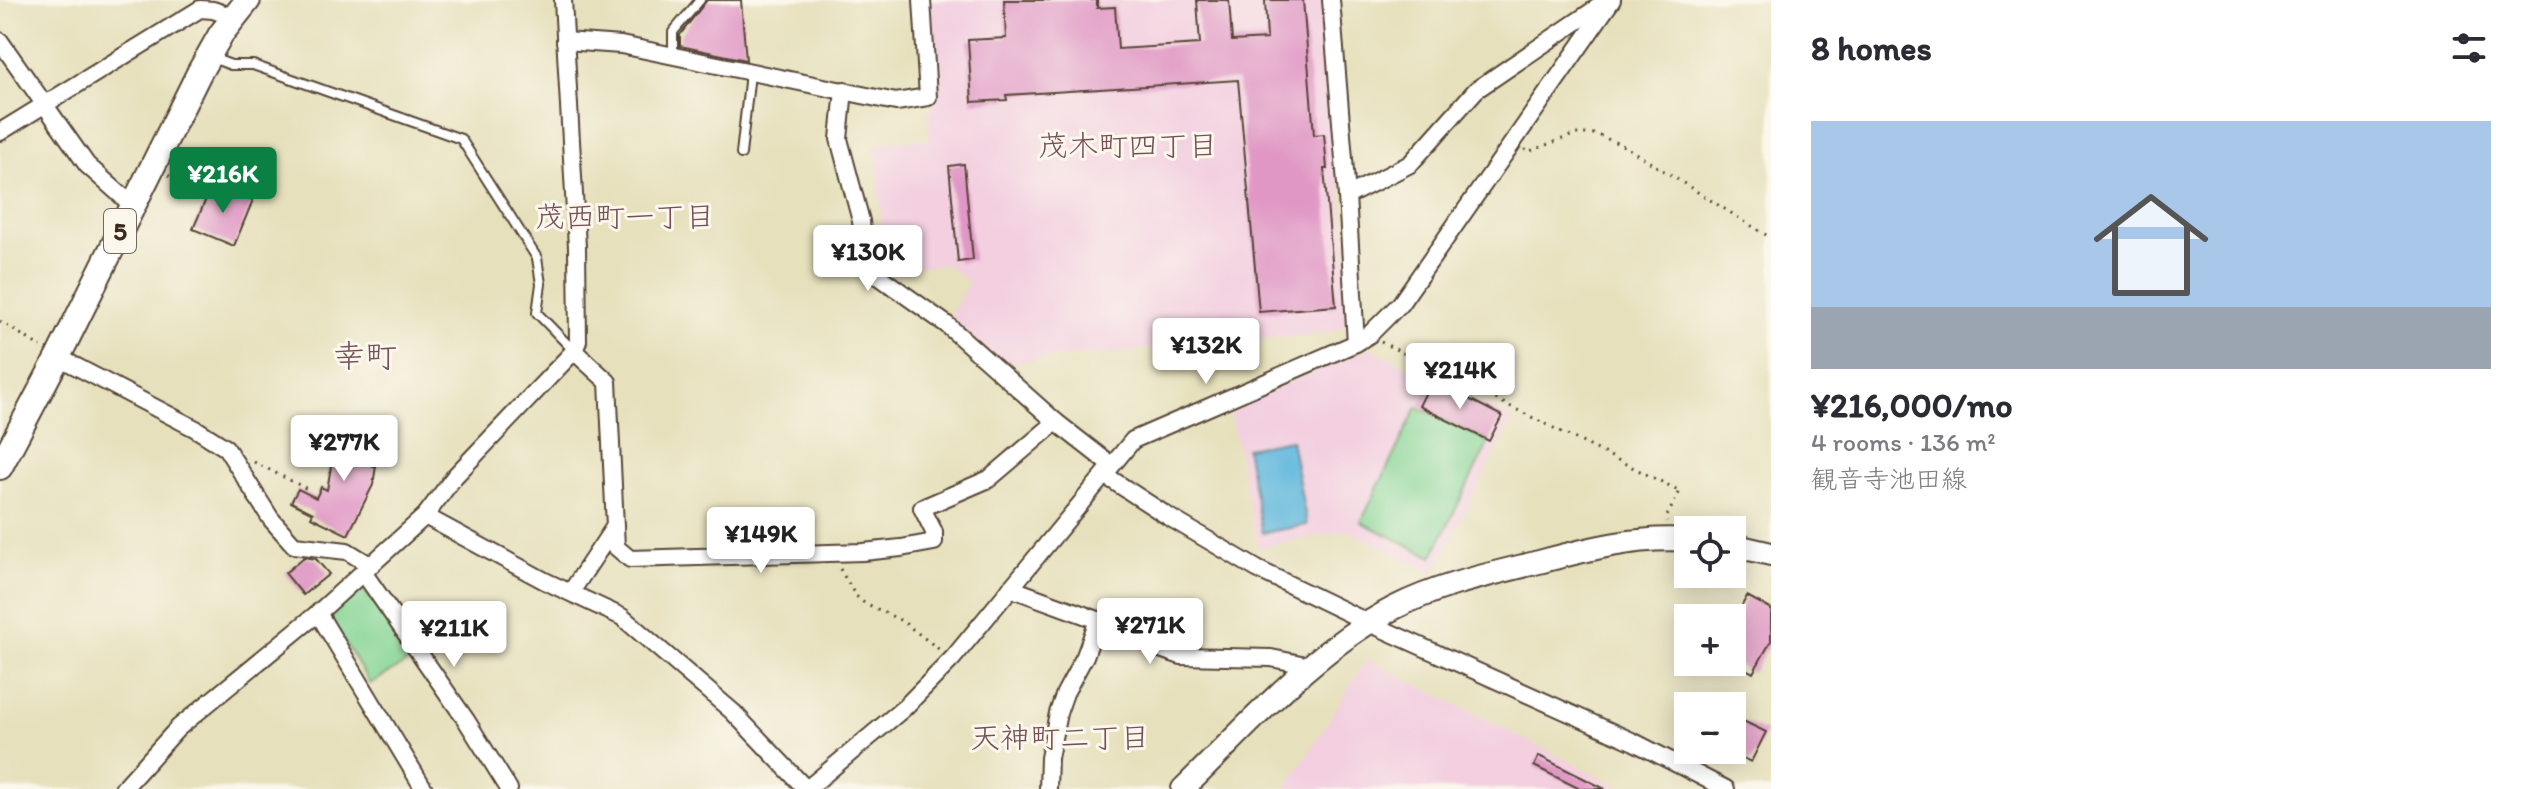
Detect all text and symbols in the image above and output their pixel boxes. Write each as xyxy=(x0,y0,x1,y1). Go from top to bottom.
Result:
icon: filters xyxy=(2447,26,2491,70)
text: 8 homes xyxy=(1811,28,1932,69)
district label: 茂木町四丁目 xyxy=(1038,127,1218,164)
pin: ¥216K xyxy=(167,147,279,215)
text: ¥216K xyxy=(188,157,258,189)
icon: home xyxy=(2079,173,2223,317)
district label: 茂西町一丁目 xyxy=(535,198,715,235)
road number: 5 xyxy=(104,209,136,253)
pin: ¥130K xyxy=(812,225,924,293)
text: ¥130K xyxy=(831,235,905,267)
pin: ¥132K xyxy=(1150,318,1262,386)
text: ¥132K xyxy=(1170,328,1242,360)
district label: 幸町 xyxy=(333,337,397,375)
pin: ¥214K xyxy=(1404,343,1516,411)
text: ¥214K xyxy=(1424,353,1496,385)
text: ¥216,000/mo xyxy=(1811,385,2013,426)
pin: ¥277K xyxy=(288,415,400,483)
text: ¥277K xyxy=(309,425,379,457)
text: 4 rooms · 136 m² xyxy=(1811,426,1996,458)
text: 観音寺池田線 xyxy=(1811,463,1967,495)
pin: ¥149K xyxy=(705,507,817,575)
map controls xyxy=(1674,516,1746,764)
button: locate xyxy=(1674,516,1746,588)
text: ¥149K xyxy=(725,517,797,549)
pin: ¥271K xyxy=(1094,598,1206,666)
pin: ¥211K xyxy=(398,601,510,669)
button: + xyxy=(1674,604,1746,676)
text: ¥271K xyxy=(1115,608,1185,640)
text: ¥211K xyxy=(420,611,488,643)
button: − xyxy=(1674,692,1746,764)
district label: 天神町二丁目 xyxy=(970,719,1150,756)

